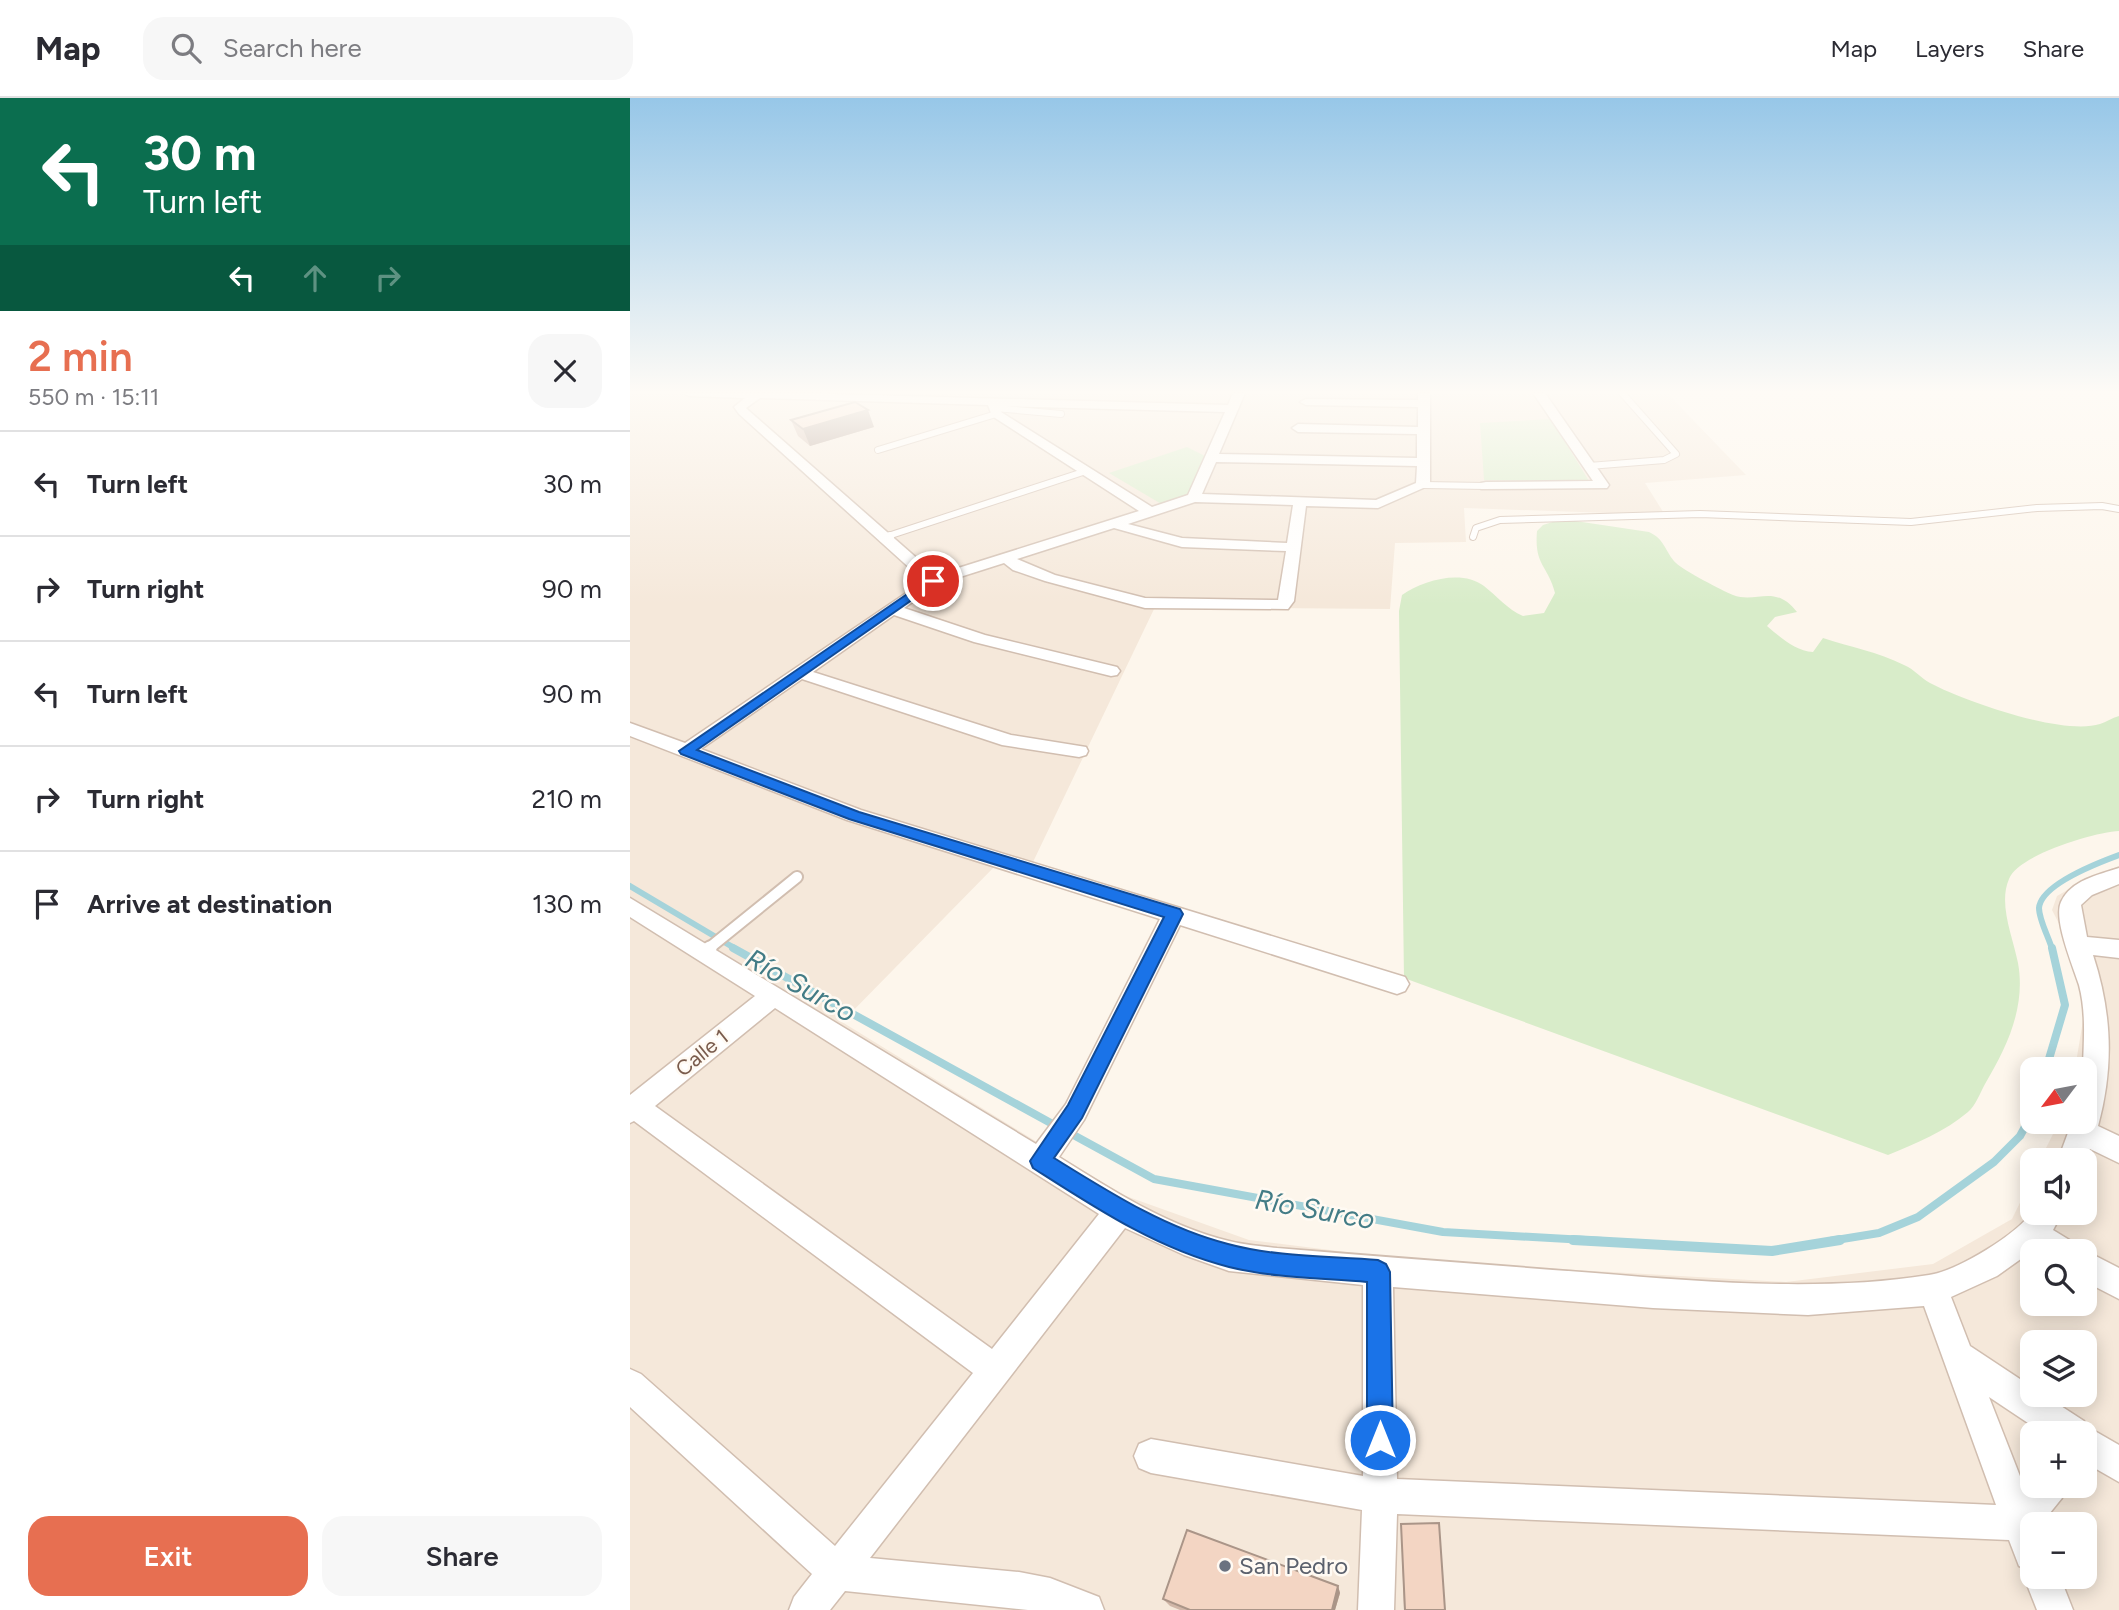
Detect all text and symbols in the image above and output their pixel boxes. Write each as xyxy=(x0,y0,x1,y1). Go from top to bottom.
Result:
search box xyxy=(143,17,633,80)
text: Map xyxy=(35,29,101,68)
icon: search xyxy=(167,29,205,67)
text: Search here xyxy=(223,32,362,64)
text: Map xyxy=(1830,34,1877,63)
text: Layers xyxy=(1915,34,1984,63)
text: Share xyxy=(2022,34,2084,63)
text: 30 m xyxy=(143,123,256,182)
icon: left xyxy=(28,126,119,217)
text: Turn left xyxy=(143,183,262,221)
icon: left xyxy=(223,259,261,297)
icon: ahead xyxy=(296,259,334,297)
icon: right xyxy=(369,259,407,297)
text: 2 min xyxy=(28,331,133,382)
button: close xyxy=(528,334,602,408)
text: 550 m · 15:11 xyxy=(28,383,159,411)
icon: left xyxy=(28,465,66,503)
text: Turn left xyxy=(87,468,188,500)
text: 30 m xyxy=(543,468,602,500)
pin xyxy=(903,551,963,611)
icon: arrive xyxy=(914,562,952,600)
icon: right xyxy=(28,570,66,608)
text: Turn right xyxy=(87,573,204,605)
text: 90 m xyxy=(542,573,602,605)
icon: left xyxy=(28,675,66,713)
text: Turn left xyxy=(87,678,188,710)
text: 90 m xyxy=(542,678,602,710)
icon: right xyxy=(28,780,66,818)
text: Turn right xyxy=(87,783,204,815)
text: 210 m xyxy=(532,783,602,815)
icon: arrive xyxy=(28,885,66,923)
text: Arrive at destination xyxy=(87,888,332,920)
text: 130 m xyxy=(532,888,602,920)
water label: Río Surco xyxy=(740,941,862,1029)
street label: Calle 1 xyxy=(670,1024,733,1081)
north arrow xyxy=(2020,1057,2096,1134)
map controls xyxy=(2020,1057,2097,1589)
button: sound xyxy=(2020,1148,2097,1225)
water label: Río Surco xyxy=(1252,1182,1378,1236)
button: search xyxy=(2020,1239,2097,1316)
button: layers xyxy=(2020,1330,2097,1407)
position arrow xyxy=(1343,1403,1417,1477)
button: + xyxy=(2020,1421,2097,1498)
button: − xyxy=(2020,1512,2097,1589)
button: Exit xyxy=(28,1516,308,1596)
button: Share xyxy=(322,1516,602,1596)
place label: San Pedro xyxy=(1239,1551,1348,1580)
marker: San Pedro xyxy=(1217,1558,1233,1574)

